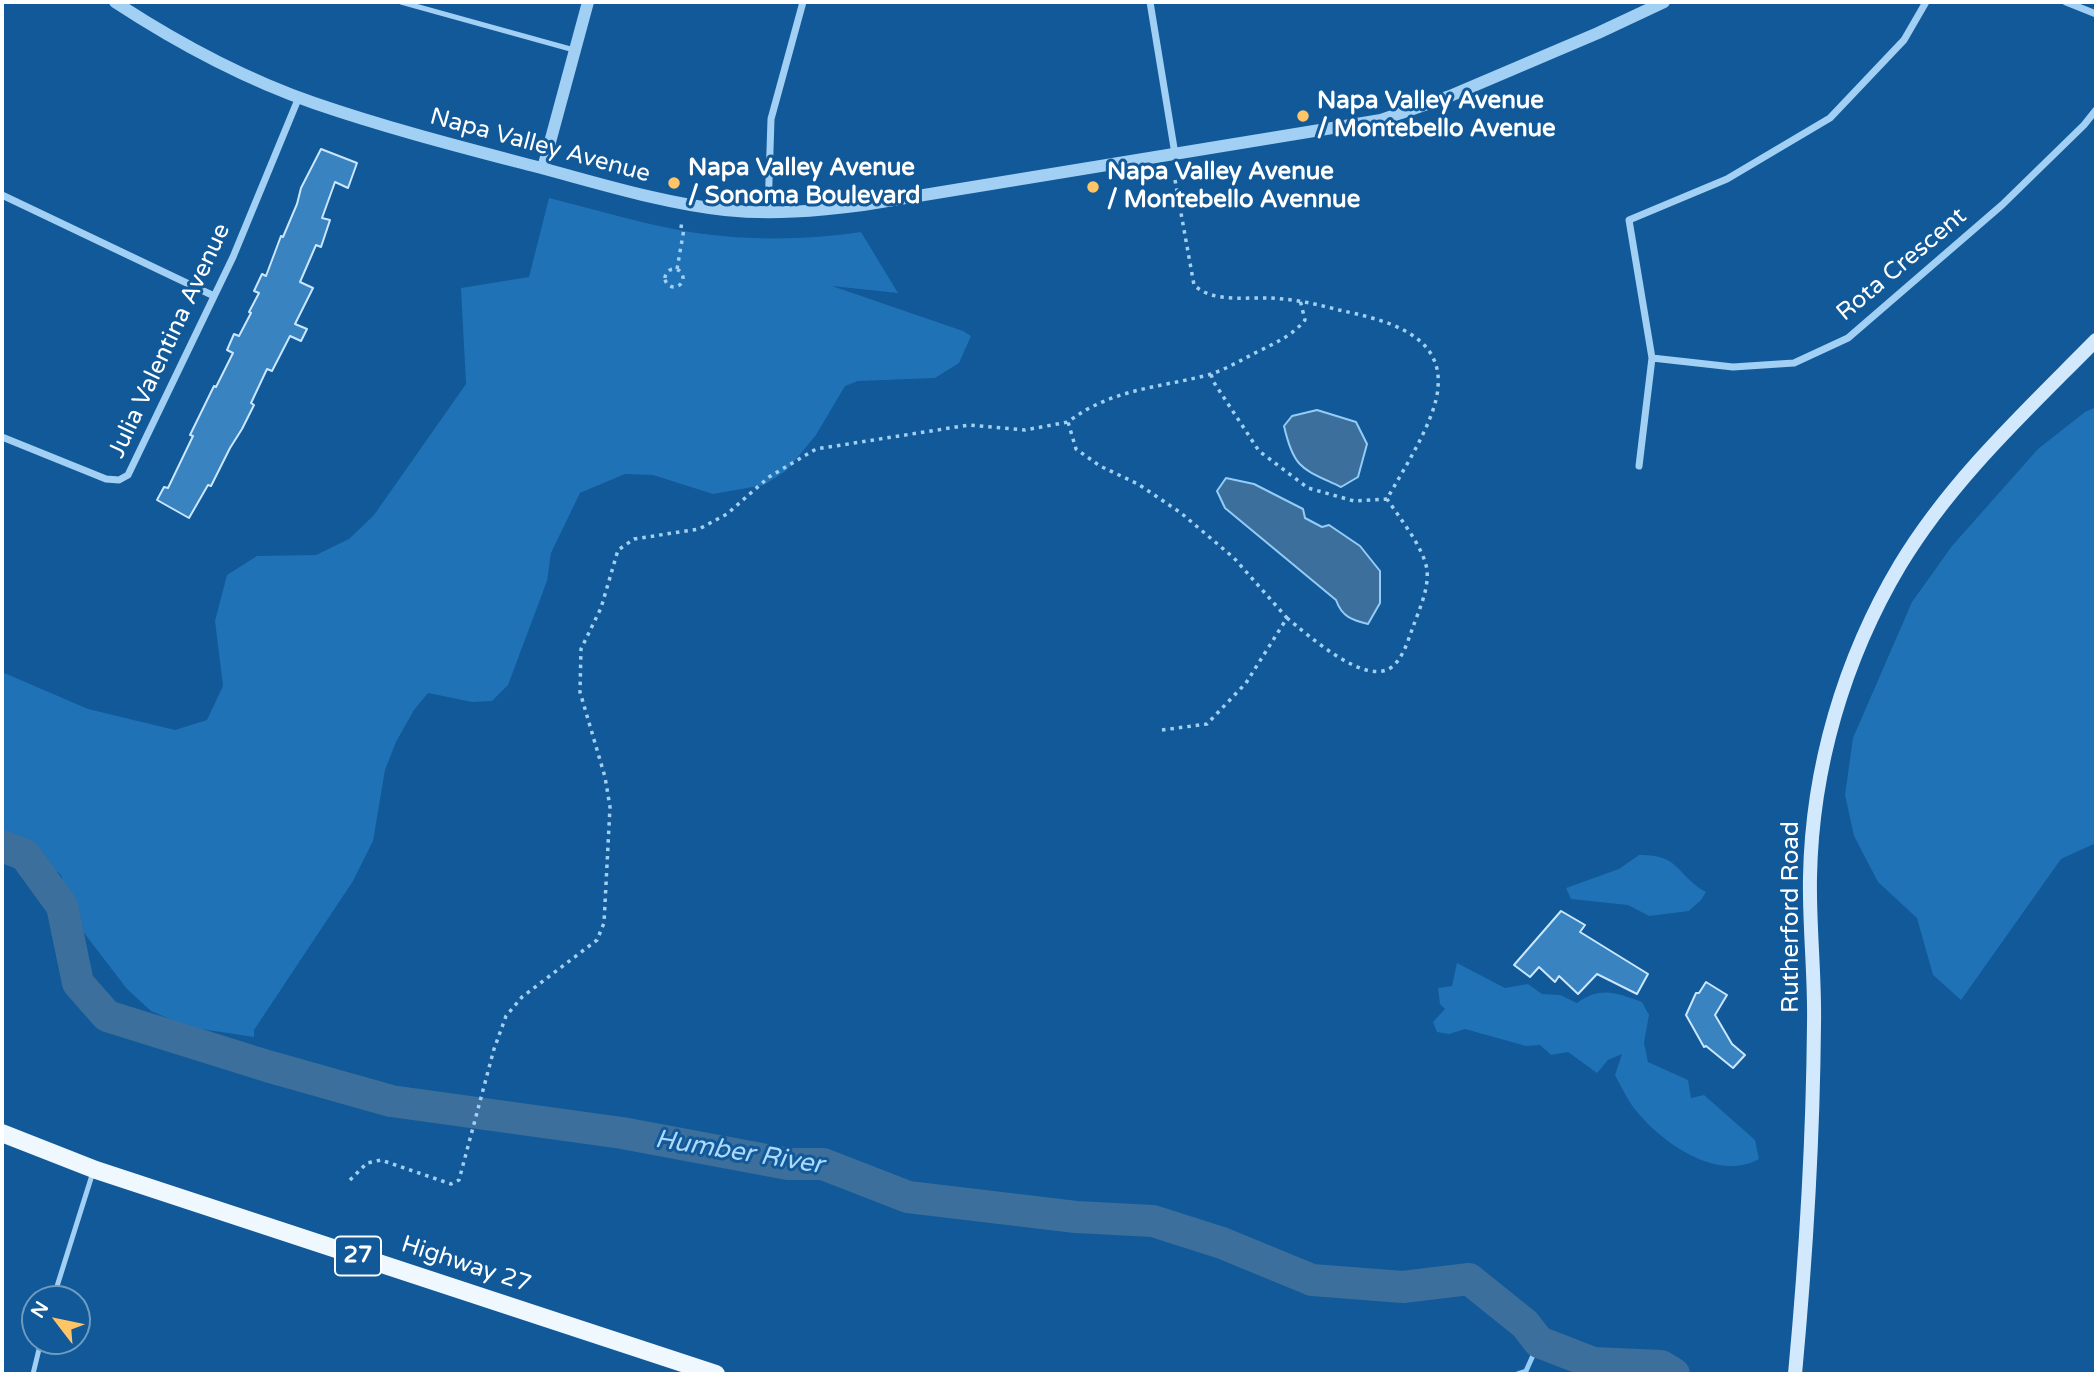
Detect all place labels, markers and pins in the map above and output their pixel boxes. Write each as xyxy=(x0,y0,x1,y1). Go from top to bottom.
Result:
place label: Napa Valley Avenue / Montebello Avenue xyxy=(1317,88,1556,144)
marker: Napa Valley Avenue / Montebello Avenue xyxy=(1295,108,1311,124)
place label: Napa Valley Avenue / Sonoma Boulevard xyxy=(688,155,920,211)
place label: Napa Valley Avenue / Montebello Avennue xyxy=(1107,159,1360,215)
marker: Napa Valley Avenue / Sonoma Boulevard xyxy=(666,175,682,191)
marker: Napa Valley Avenue / Montebello Avennue xyxy=(1085,179,1101,195)

